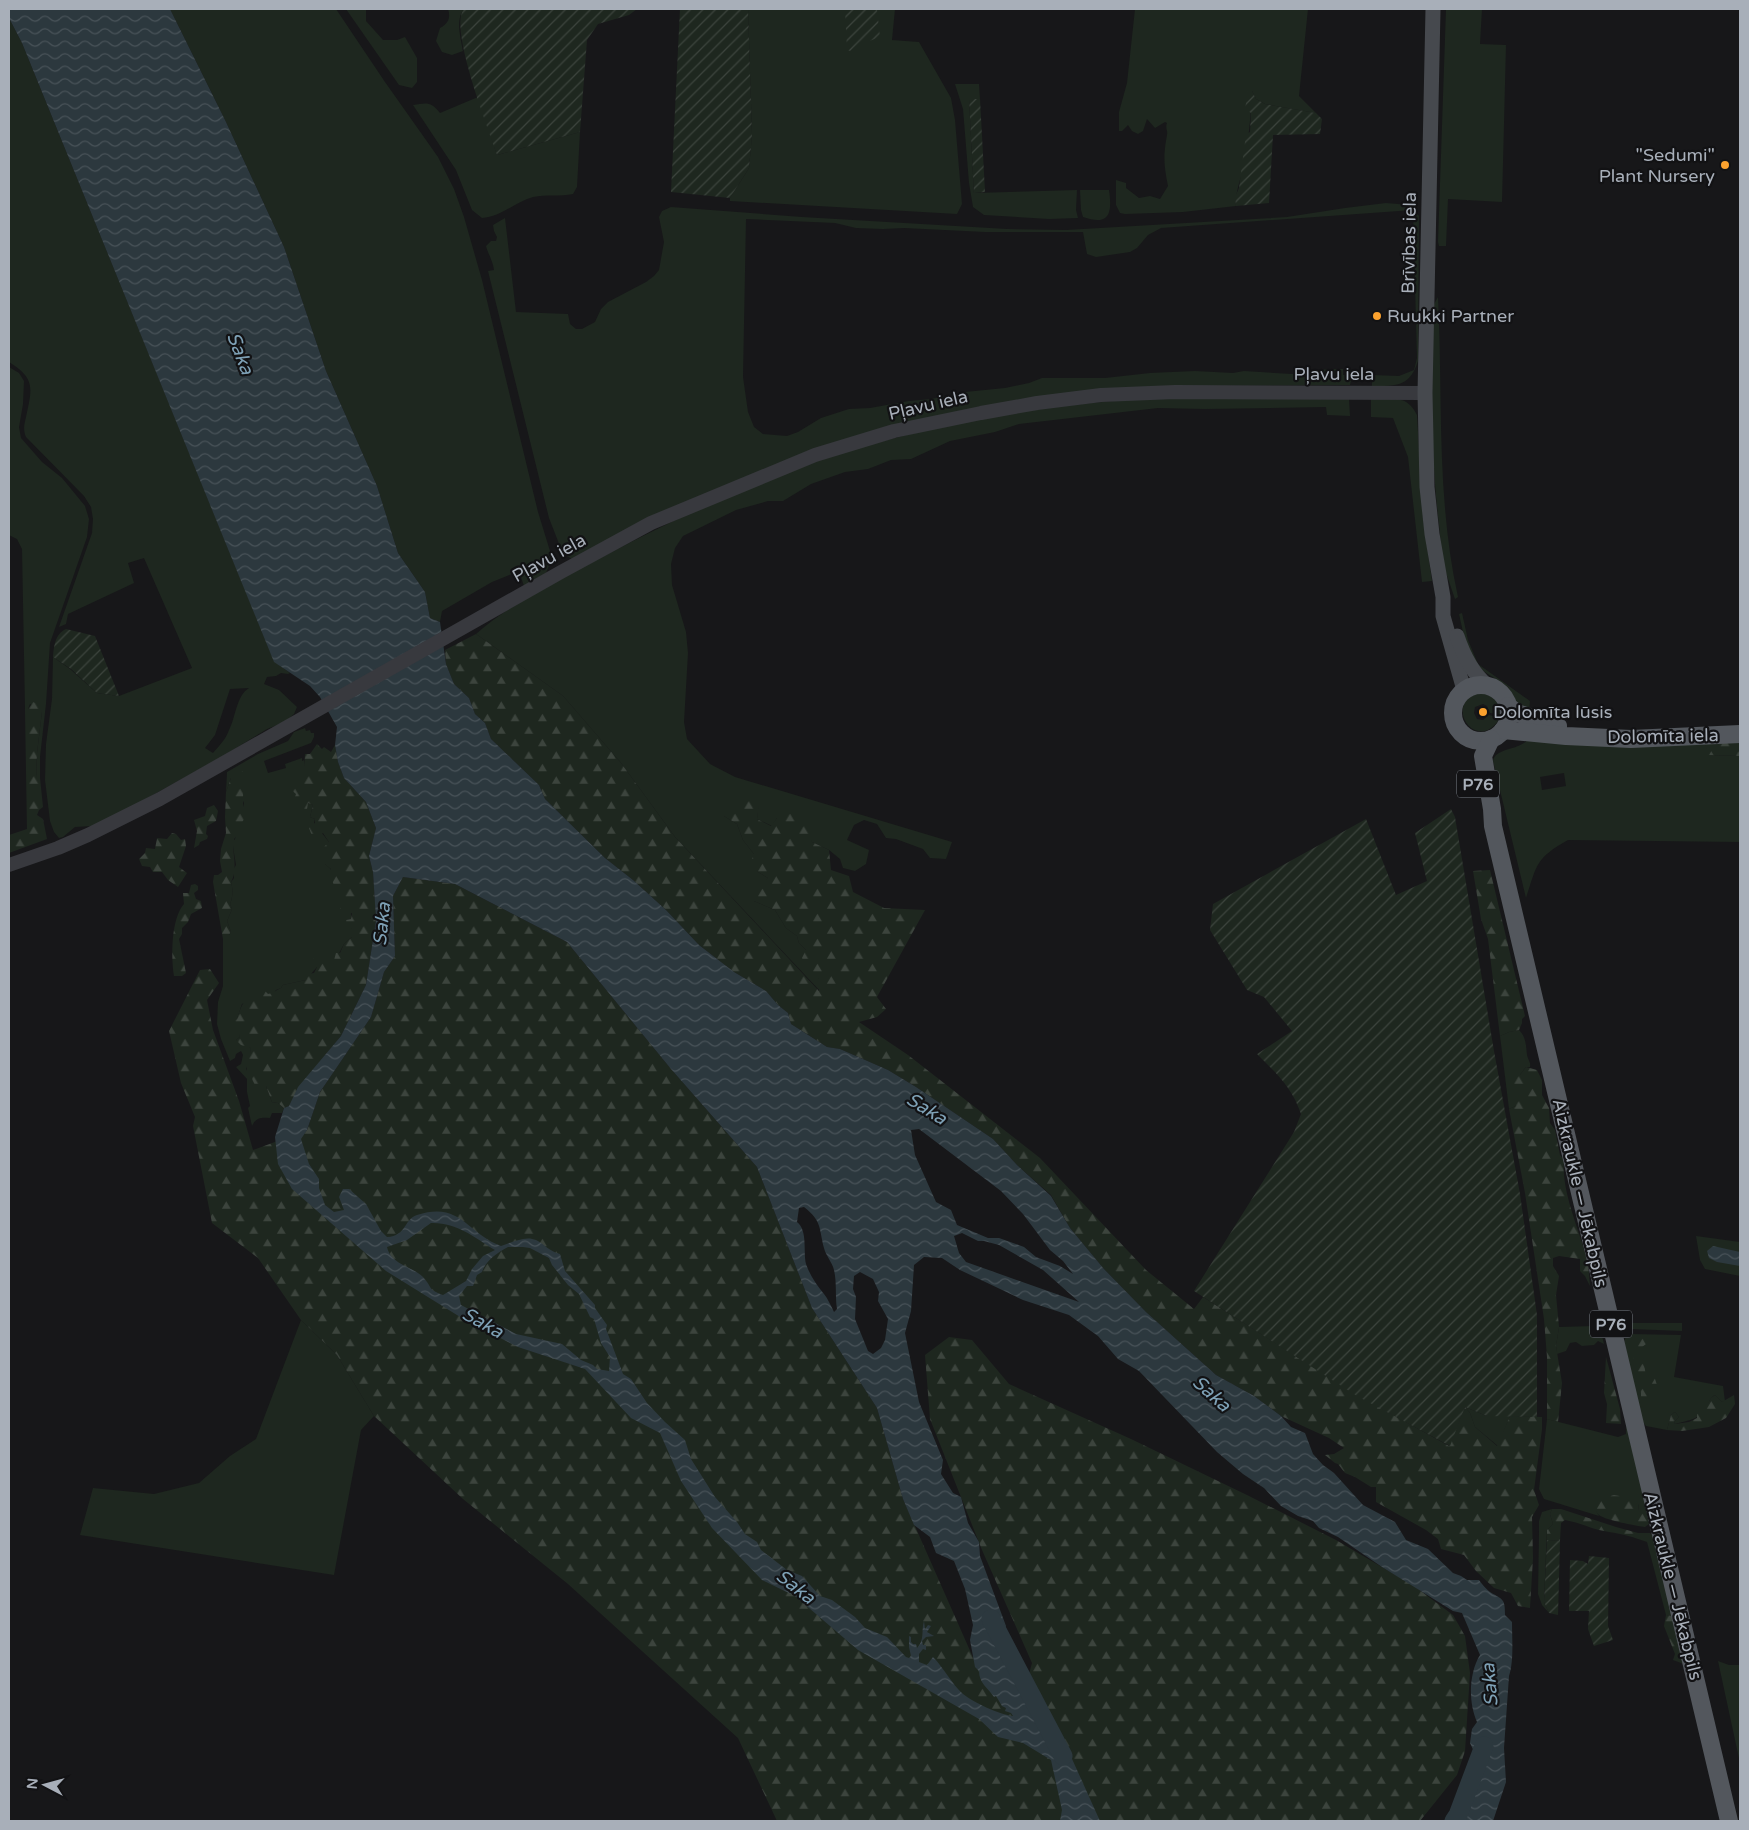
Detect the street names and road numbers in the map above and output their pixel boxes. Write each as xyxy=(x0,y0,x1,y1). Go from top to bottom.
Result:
street label: Brīvības iela xyxy=(1397,192,1421,294)
street label: Pļavu iela xyxy=(1294,363,1374,385)
street label: Pļavu iela xyxy=(886,385,970,425)
street label: Pļavu iela xyxy=(508,529,590,587)
street label: Dolomīta iela xyxy=(1607,724,1719,748)
road number: P76 xyxy=(1457,771,1499,798)
street label: Aizkraukle — Jēkabpils xyxy=(1548,1097,1612,1289)
road number: P76 xyxy=(1590,1310,1632,1338)
street label: Aizkraukle — Jēkabpils xyxy=(1639,1490,1707,1682)

